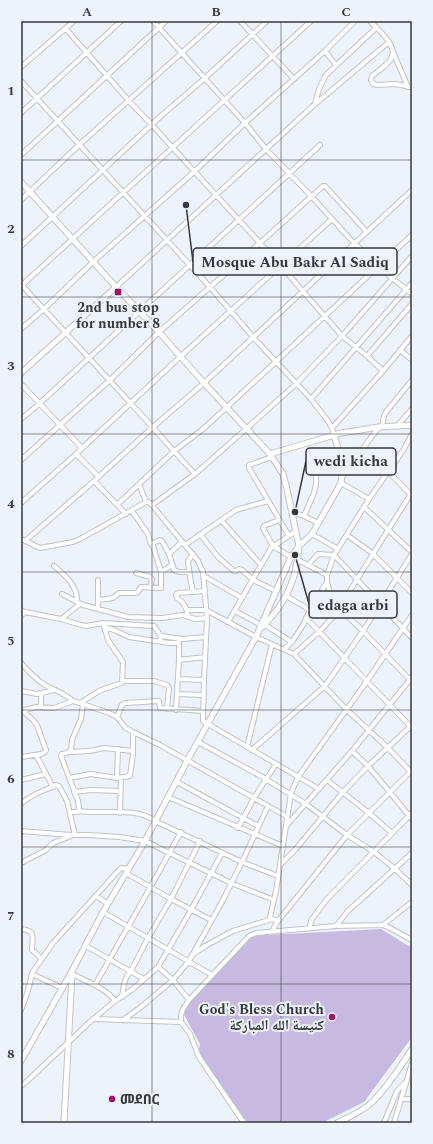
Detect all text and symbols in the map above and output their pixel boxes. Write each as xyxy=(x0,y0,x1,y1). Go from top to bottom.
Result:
text: A xyxy=(82,2,92,22)
text: B xyxy=(211,2,221,22)
text: C xyxy=(341,2,351,22)
text: 1 xyxy=(7,81,15,101)
text: 2 xyxy=(7,219,15,239)
callout: Mosque Abu Bakr Al Sadiq xyxy=(193,248,397,275)
text: Mosque Abu Bakr Al Sadiq xyxy=(201,251,389,274)
marker: 2nd bus stop for number 8 xyxy=(113,287,123,297)
place label: 2nd bus stop for number 8 xyxy=(76,297,160,334)
text: 3 xyxy=(7,356,15,376)
callout: wedi kicha xyxy=(306,448,396,475)
text: wedi kicha xyxy=(313,450,388,473)
text: 4 xyxy=(7,494,15,514)
callout: edaga arbi xyxy=(309,591,397,618)
text: edaga arbi xyxy=(317,594,389,617)
text: 5 xyxy=(7,631,15,651)
text: 6 xyxy=(7,769,15,789)
text: 7 xyxy=(7,906,15,926)
place label: God's Bless Church كنيسة الله المباركة xyxy=(199,999,324,1036)
marker: God's Bless Church كنيسة الله المباركة xyxy=(327,1012,337,1022)
text: 8 xyxy=(7,1044,15,1064)
place label: መደበር xyxy=(120,1089,160,1110)
marker: መደበር xyxy=(107,1094,117,1104)

